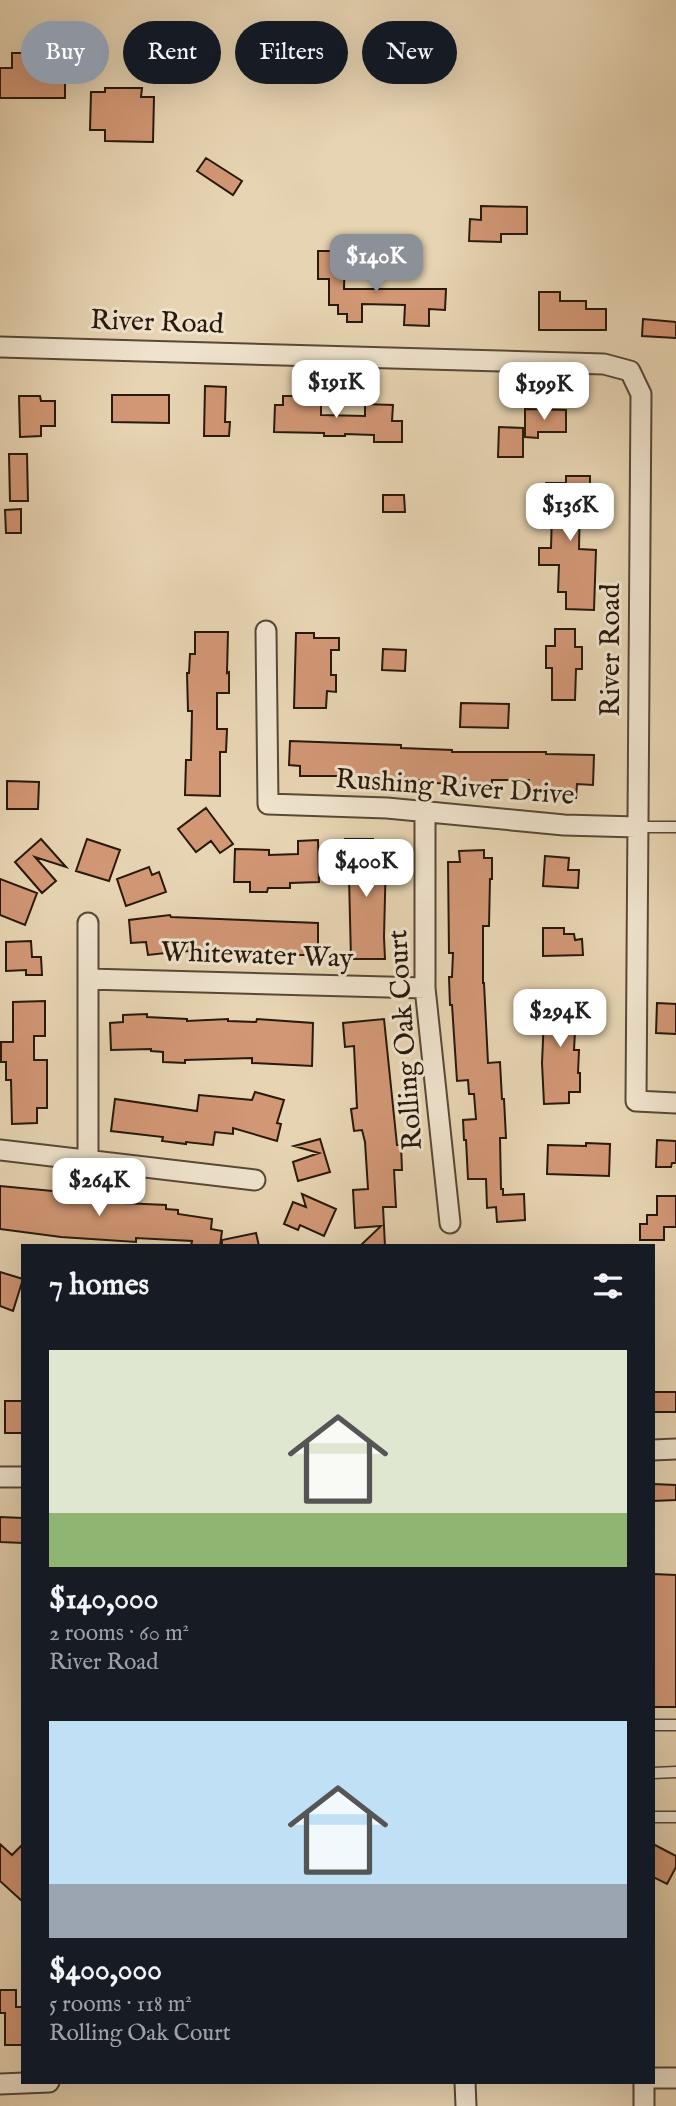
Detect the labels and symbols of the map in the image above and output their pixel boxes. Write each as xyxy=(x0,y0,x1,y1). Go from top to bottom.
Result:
pin: $140K xyxy=(327,234,425,294)
street label: River Road xyxy=(90,303,224,343)
pin: $191K xyxy=(287,360,385,420)
pin: $199K xyxy=(495,362,593,422)
pin: $136K xyxy=(521,484,619,543)
street label: River Road xyxy=(594,583,629,717)
street label: Rushing River Drive xyxy=(334,762,576,814)
pin: $400K xyxy=(317,839,415,899)
street label: Rolling Oak Court xyxy=(381,928,431,1151)
street label: Whitewater Way xyxy=(160,935,354,977)
pin: $294K xyxy=(511,990,609,1049)
pin: $264K xyxy=(50,1158,148,1218)

